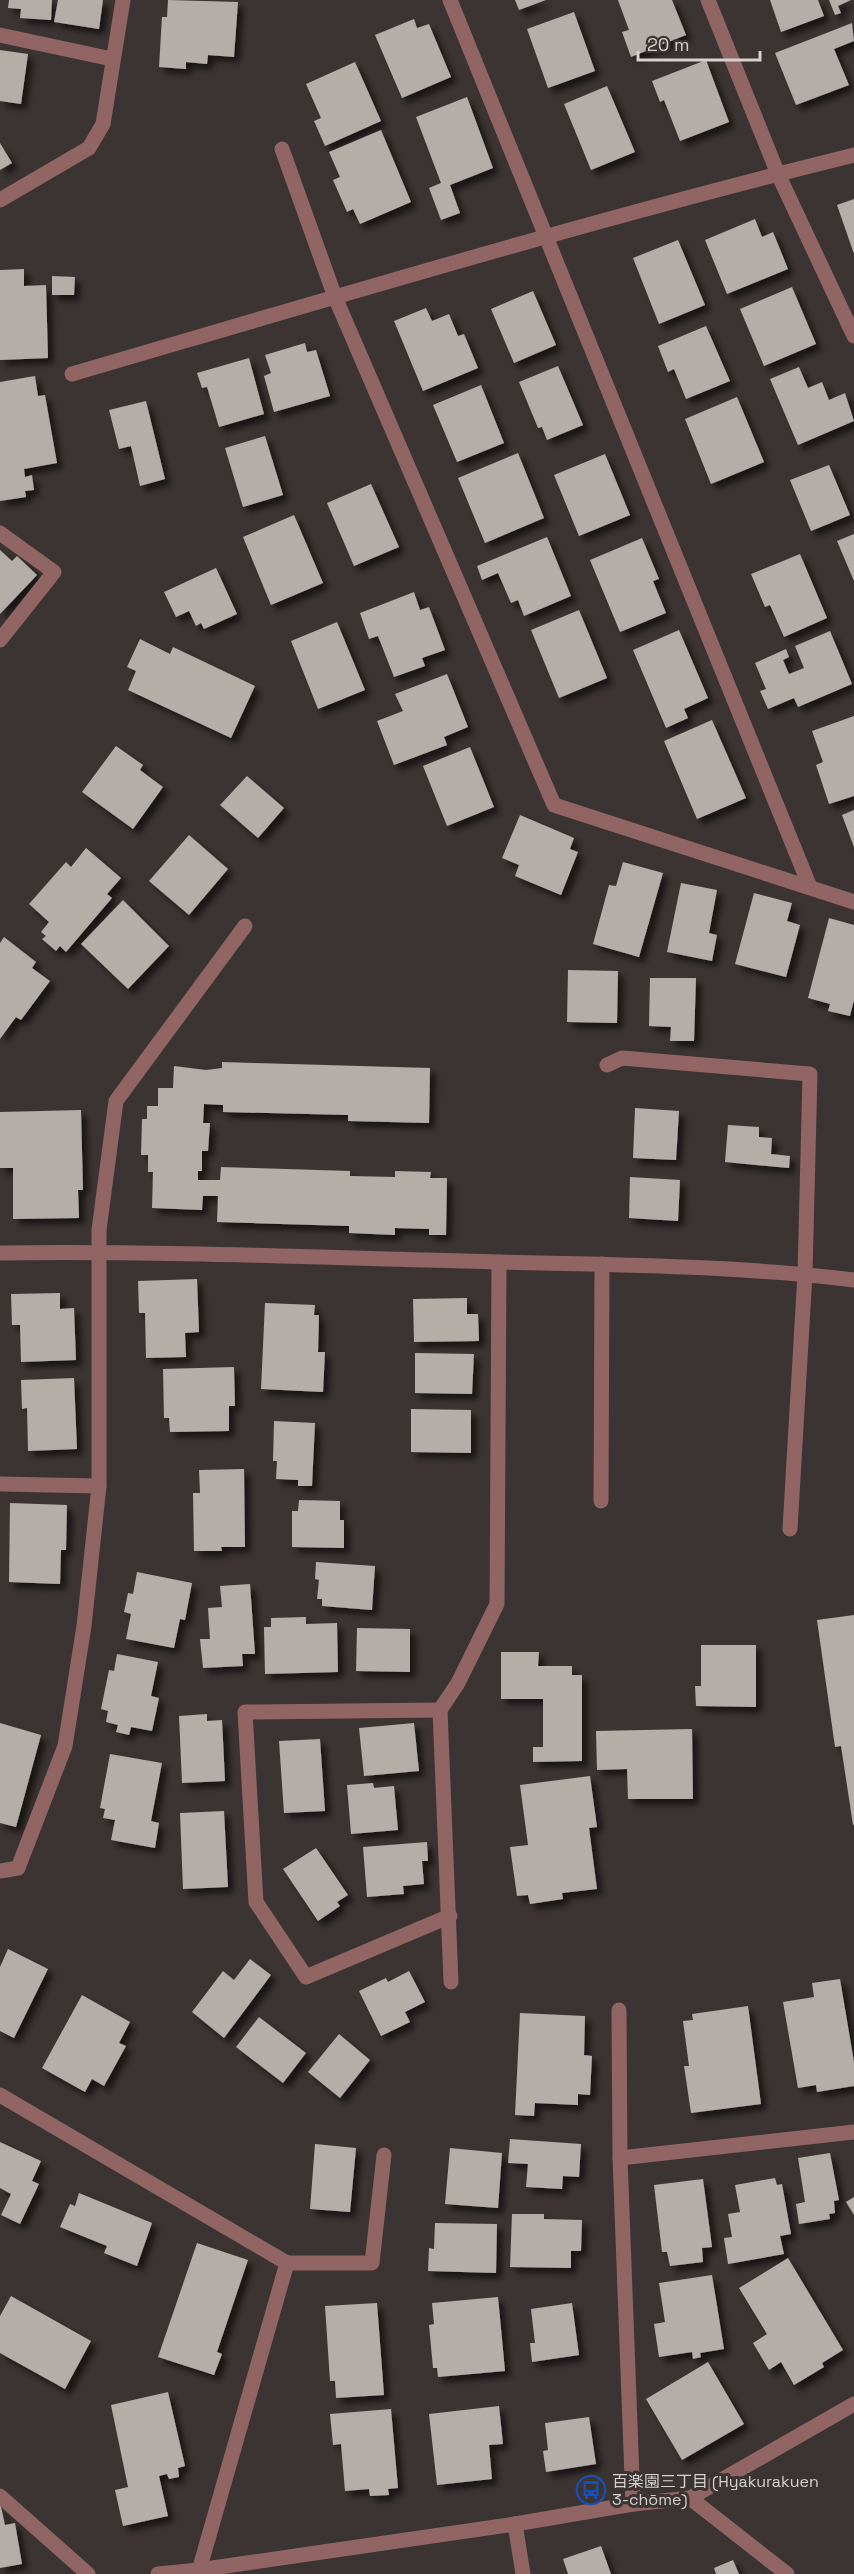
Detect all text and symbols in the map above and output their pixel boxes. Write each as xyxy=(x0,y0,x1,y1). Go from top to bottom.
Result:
scale bar xyxy=(638,24,760,62)
text: 20 m xyxy=(647,33,690,56)
place label: 百楽園三丁目 (Hyakurakuen 3-chōme) xyxy=(612,2471,819,2510)
bus stop icon: 百楽園三丁目 (Hyakurakuen 3-chōme) xyxy=(575,2474,607,2506)

